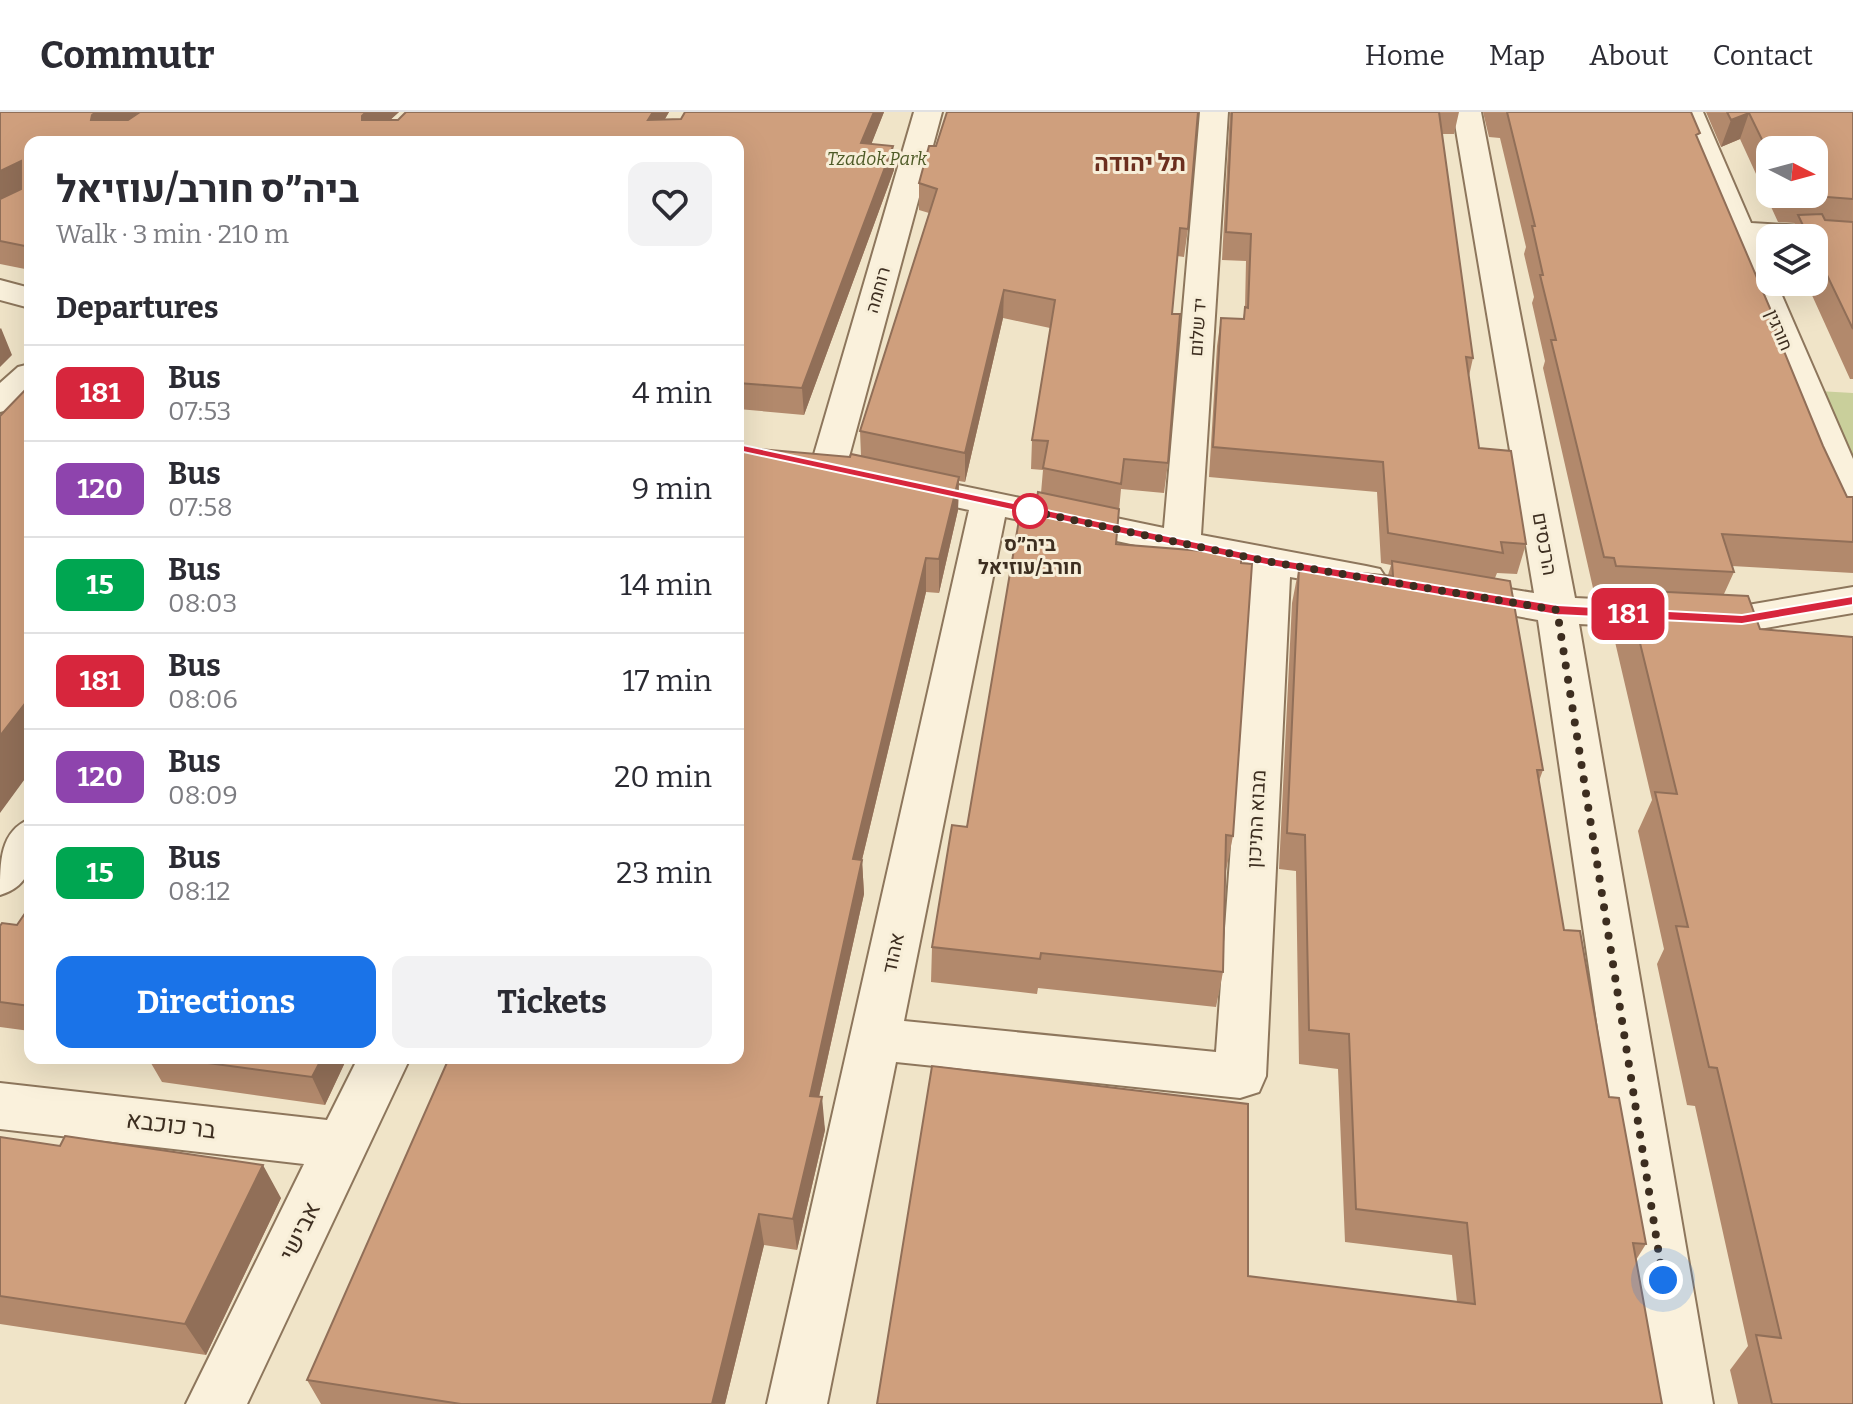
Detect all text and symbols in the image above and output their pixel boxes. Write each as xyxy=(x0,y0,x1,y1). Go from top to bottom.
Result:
text: Commutr xyxy=(40,32,215,78)
text: Home xyxy=(1365,39,1445,72)
text: Map xyxy=(1489,39,1545,72)
text: About xyxy=(1589,39,1669,72)
text: Contact xyxy=(1713,39,1813,72)
north arrow xyxy=(1756,136,1828,208)
map controls xyxy=(1756,136,1828,296)
park label: Tzadok Park xyxy=(827,148,927,170)
district label: תל יהודה xyxy=(1094,149,1186,177)
button: heart xyxy=(628,162,712,246)
text: ביה״ס חורב/עוזיאל xyxy=(56,166,359,212)
text: Walk · 3 min · 210 m xyxy=(56,219,289,250)
button: layers xyxy=(1756,224,1828,296)
street label: רוחמה xyxy=(861,264,895,316)
text: Departures xyxy=(56,290,219,326)
street label: יד שלום xyxy=(1185,297,1211,357)
street label: חורגין xyxy=(1761,306,1797,354)
text: Bus xyxy=(168,360,221,396)
text: 4 min xyxy=(632,375,712,411)
text: 181 xyxy=(79,376,121,409)
text: 07:53 xyxy=(168,396,231,427)
text: Bus xyxy=(168,456,221,492)
text: 9 min xyxy=(632,471,712,507)
text: 120 xyxy=(77,472,123,505)
text: 07:58 xyxy=(168,492,233,523)
marker: ביה״ס חורב/עוזיאל xyxy=(1013,494,1047,528)
street label: הרכסים xyxy=(1528,510,1562,578)
place label: ביה״ס חורב/עוזיאל xyxy=(978,532,1082,579)
text: Bus xyxy=(168,552,221,588)
text: 14 min xyxy=(620,567,712,603)
text: 15 xyxy=(86,568,114,601)
text: 08:03 xyxy=(168,588,237,619)
line badge: 181 xyxy=(1582,588,1674,640)
text: 181 xyxy=(1607,597,1649,630)
text: Bus xyxy=(168,648,221,684)
text: 17 min xyxy=(623,663,712,699)
text: 181 xyxy=(79,664,121,697)
text: 08:06 xyxy=(168,684,238,715)
text: Bus xyxy=(168,744,221,780)
text: 20 min xyxy=(614,759,712,795)
text: 120 xyxy=(77,760,123,793)
street label: מבוא התיכון xyxy=(1241,769,1271,869)
text: 08:09 xyxy=(168,780,238,811)
text: Bus xyxy=(168,840,221,876)
text: 23 min xyxy=(616,855,712,891)
text: 15 xyxy=(86,856,114,889)
text: 08:12 xyxy=(168,876,230,907)
street label: אהוד xyxy=(877,930,909,976)
button: Directions xyxy=(56,956,376,1048)
button: Tickets xyxy=(392,956,712,1048)
street label: בר כוכבא xyxy=(125,1106,218,1144)
street label: אבישי xyxy=(274,1197,326,1265)
your location xyxy=(1643,1260,1683,1300)

